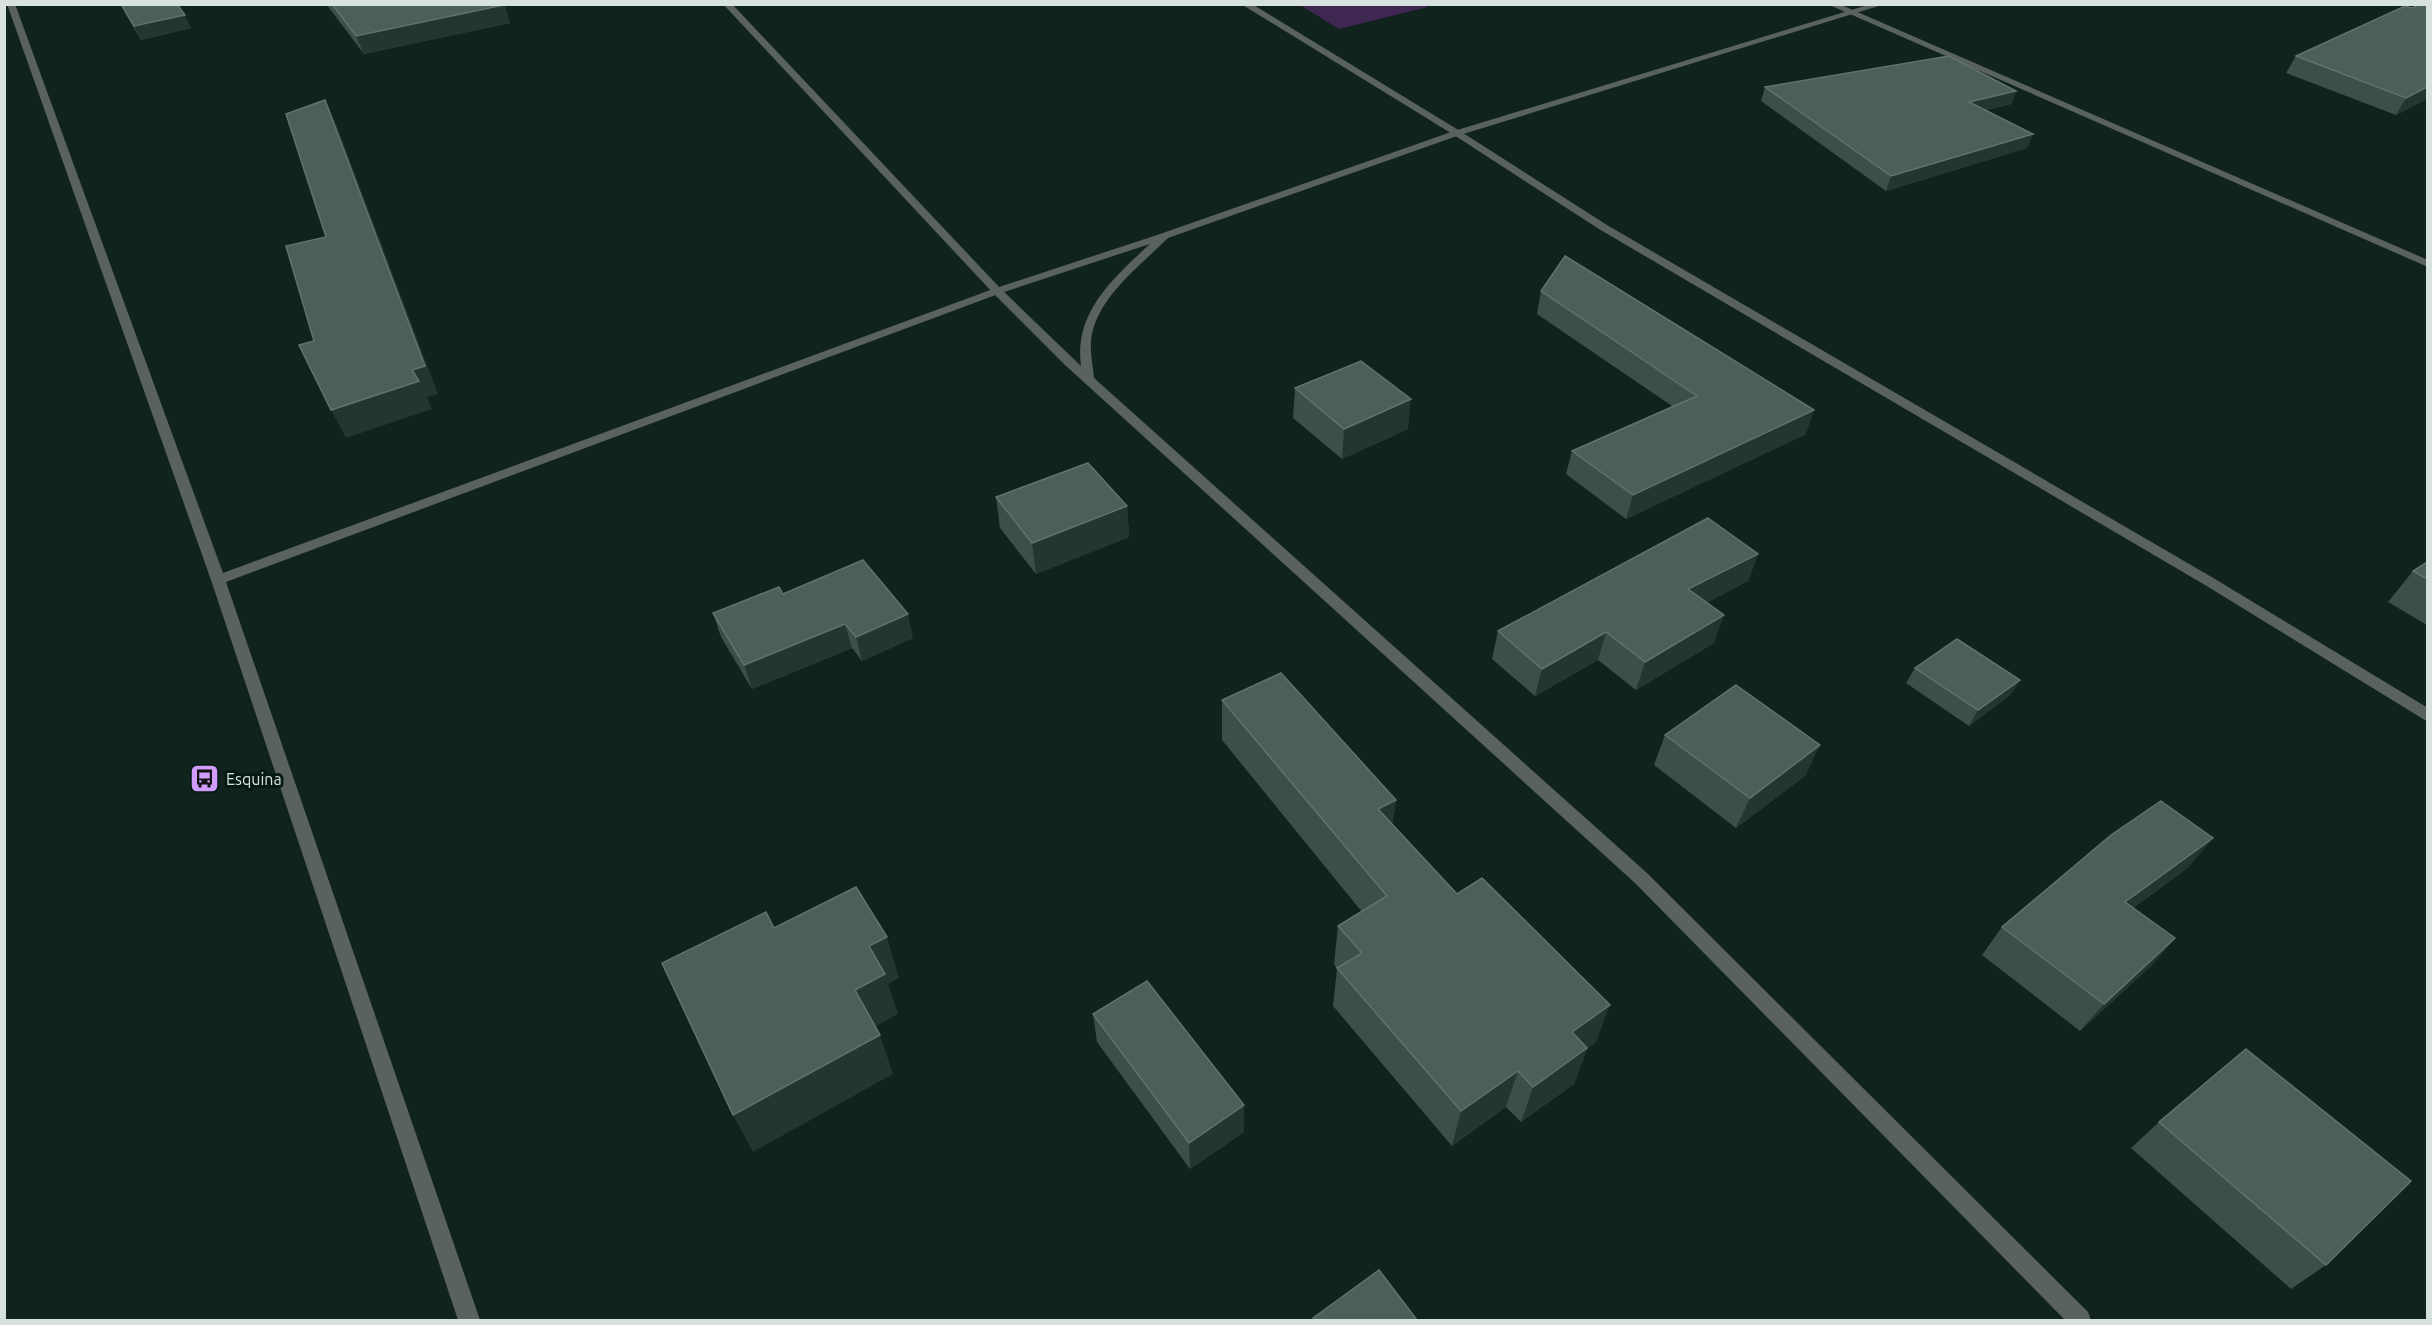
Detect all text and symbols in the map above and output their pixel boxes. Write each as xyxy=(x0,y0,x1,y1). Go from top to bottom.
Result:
bus stop icon: Esquina xyxy=(189,763,221,795)
place label: Esquina xyxy=(226,770,282,788)

